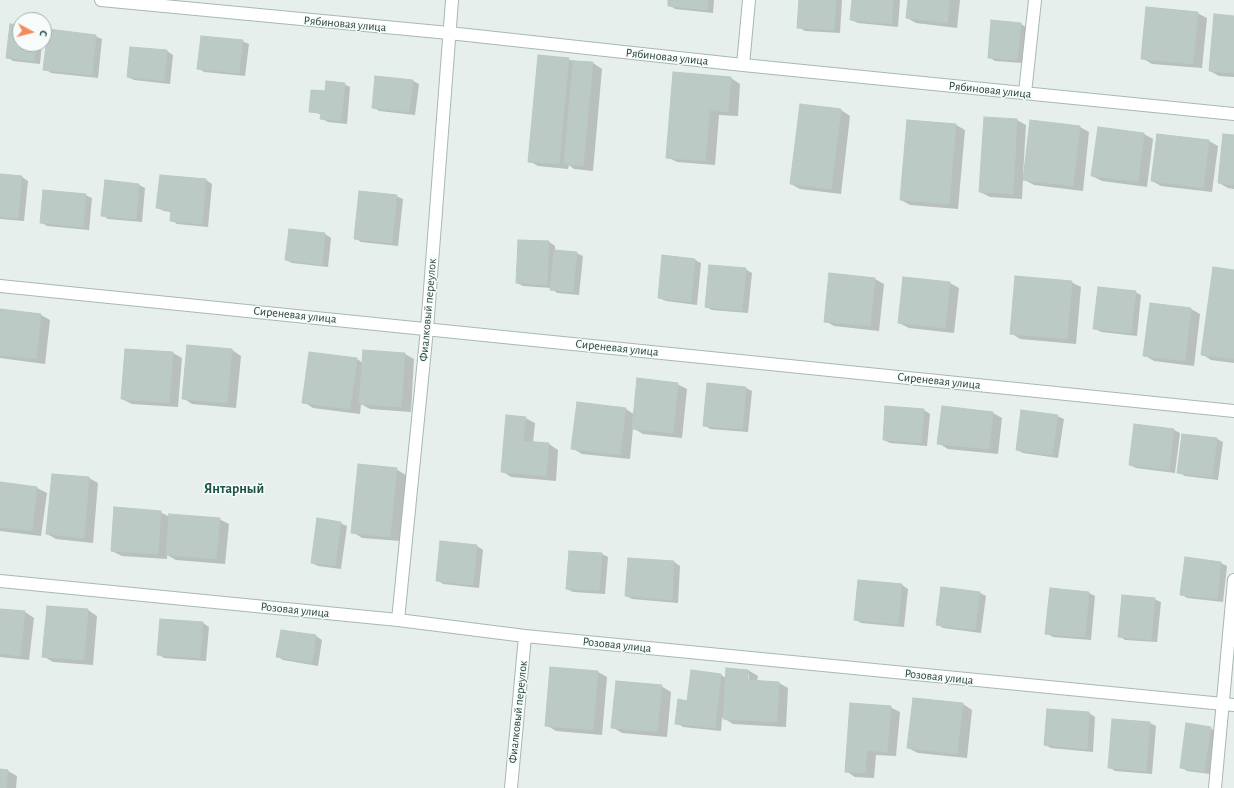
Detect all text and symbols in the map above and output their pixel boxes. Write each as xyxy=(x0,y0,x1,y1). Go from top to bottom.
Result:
north arrow xyxy=(12,12,52,52)
street label: Рябиновая улица xyxy=(303,13,387,35)
text: С xyxy=(38,30,49,37)
street label: Рябиновая улица xyxy=(625,46,709,68)
street label: Рябиновая улица xyxy=(948,79,1032,101)
street label: Фиалковый переулок xyxy=(416,258,440,362)
street label: Сиреневая улица xyxy=(253,303,337,327)
street label: Сиреневая улица xyxy=(575,336,659,360)
street label: Сиреневая улица xyxy=(897,369,981,393)
district label: Янтарный xyxy=(204,481,264,497)
street label: Розовая улица xyxy=(260,599,330,621)
street label: Розовая улица xyxy=(582,634,652,656)
street label: Фиалковый переулок xyxy=(505,660,531,764)
street label: Розовая улица xyxy=(904,666,974,688)

